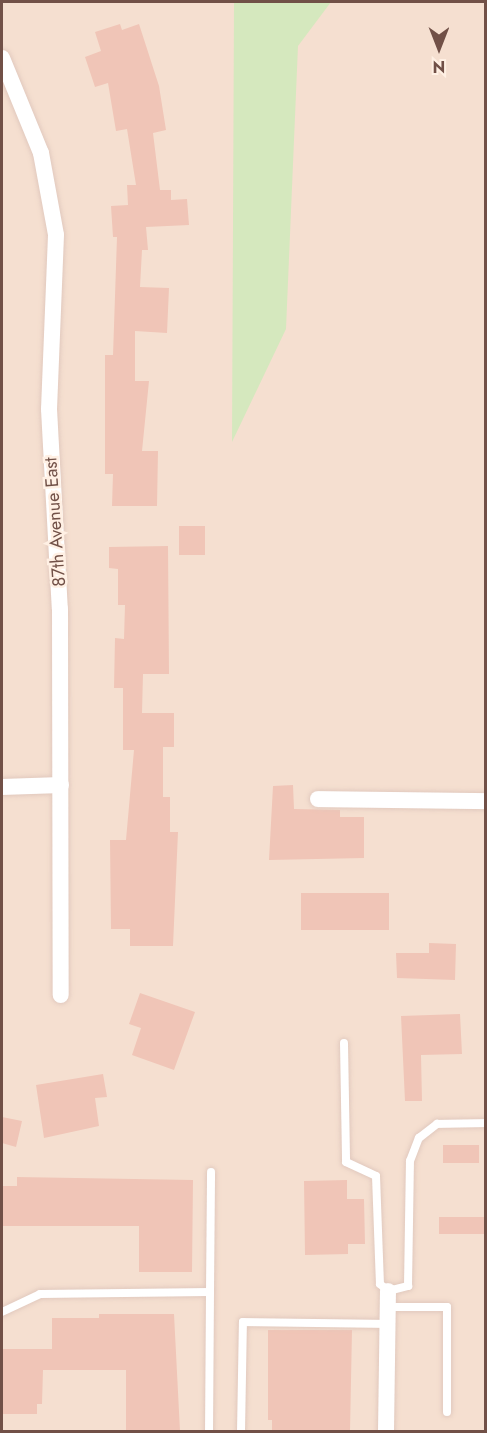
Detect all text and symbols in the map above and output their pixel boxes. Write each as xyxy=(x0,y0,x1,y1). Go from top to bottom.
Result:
north arrow xyxy=(409,18,469,78)
text: N xyxy=(433,55,445,78)
street label: 87th Avenue East xyxy=(40,457,70,587)

